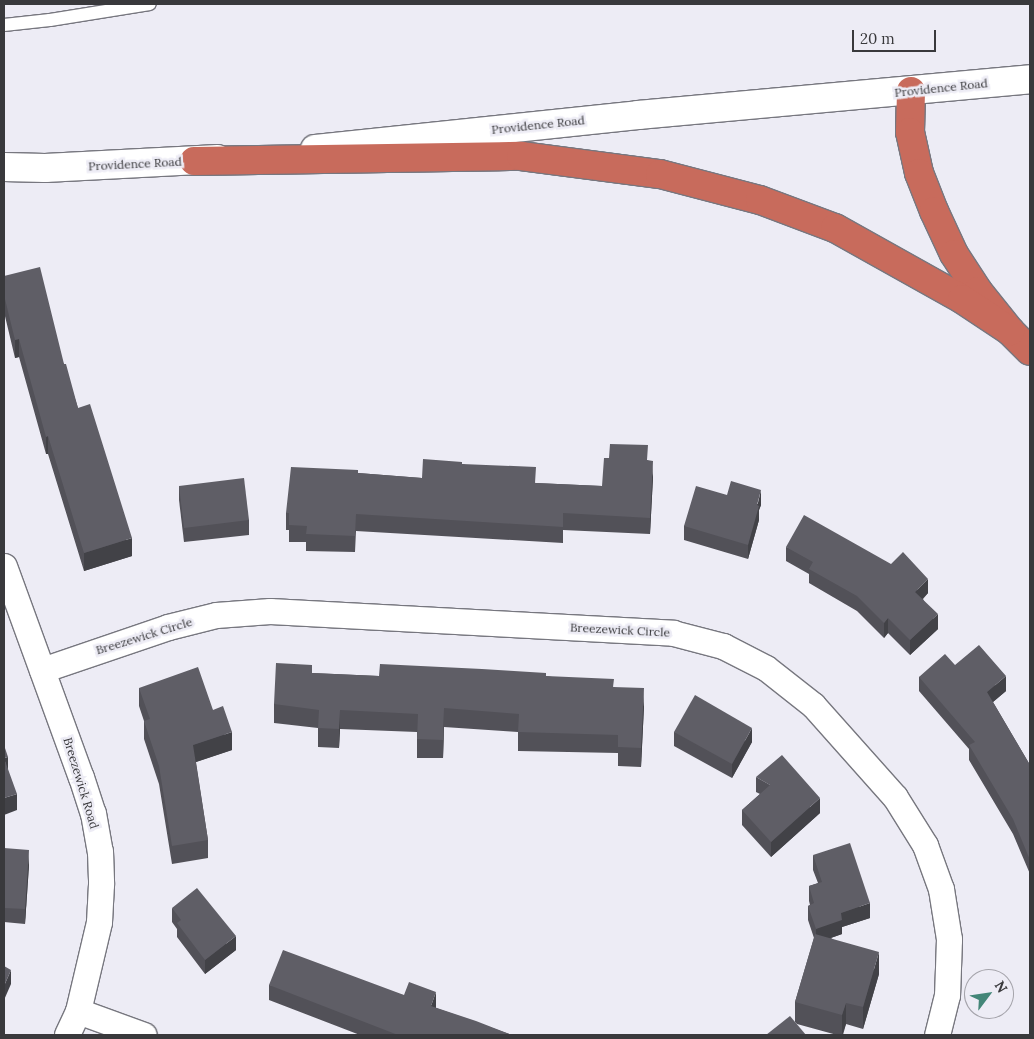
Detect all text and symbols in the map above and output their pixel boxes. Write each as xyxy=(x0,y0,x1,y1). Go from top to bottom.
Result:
scale bar xyxy=(854,20,938,52)
text: 20 m xyxy=(860,29,895,48)
street label: Providence Road xyxy=(894,76,988,100)
street label: Providence Road xyxy=(491,113,585,137)
street label: Providence Road xyxy=(88,154,182,174)
street label: Breezewick Circle xyxy=(94,615,194,657)
street label: Breezewick Circle xyxy=(570,620,670,640)
street label: Breezewick Road xyxy=(60,736,102,830)
north arrow xyxy=(964,969,1014,1019)
text: N xyxy=(990,978,1011,996)

